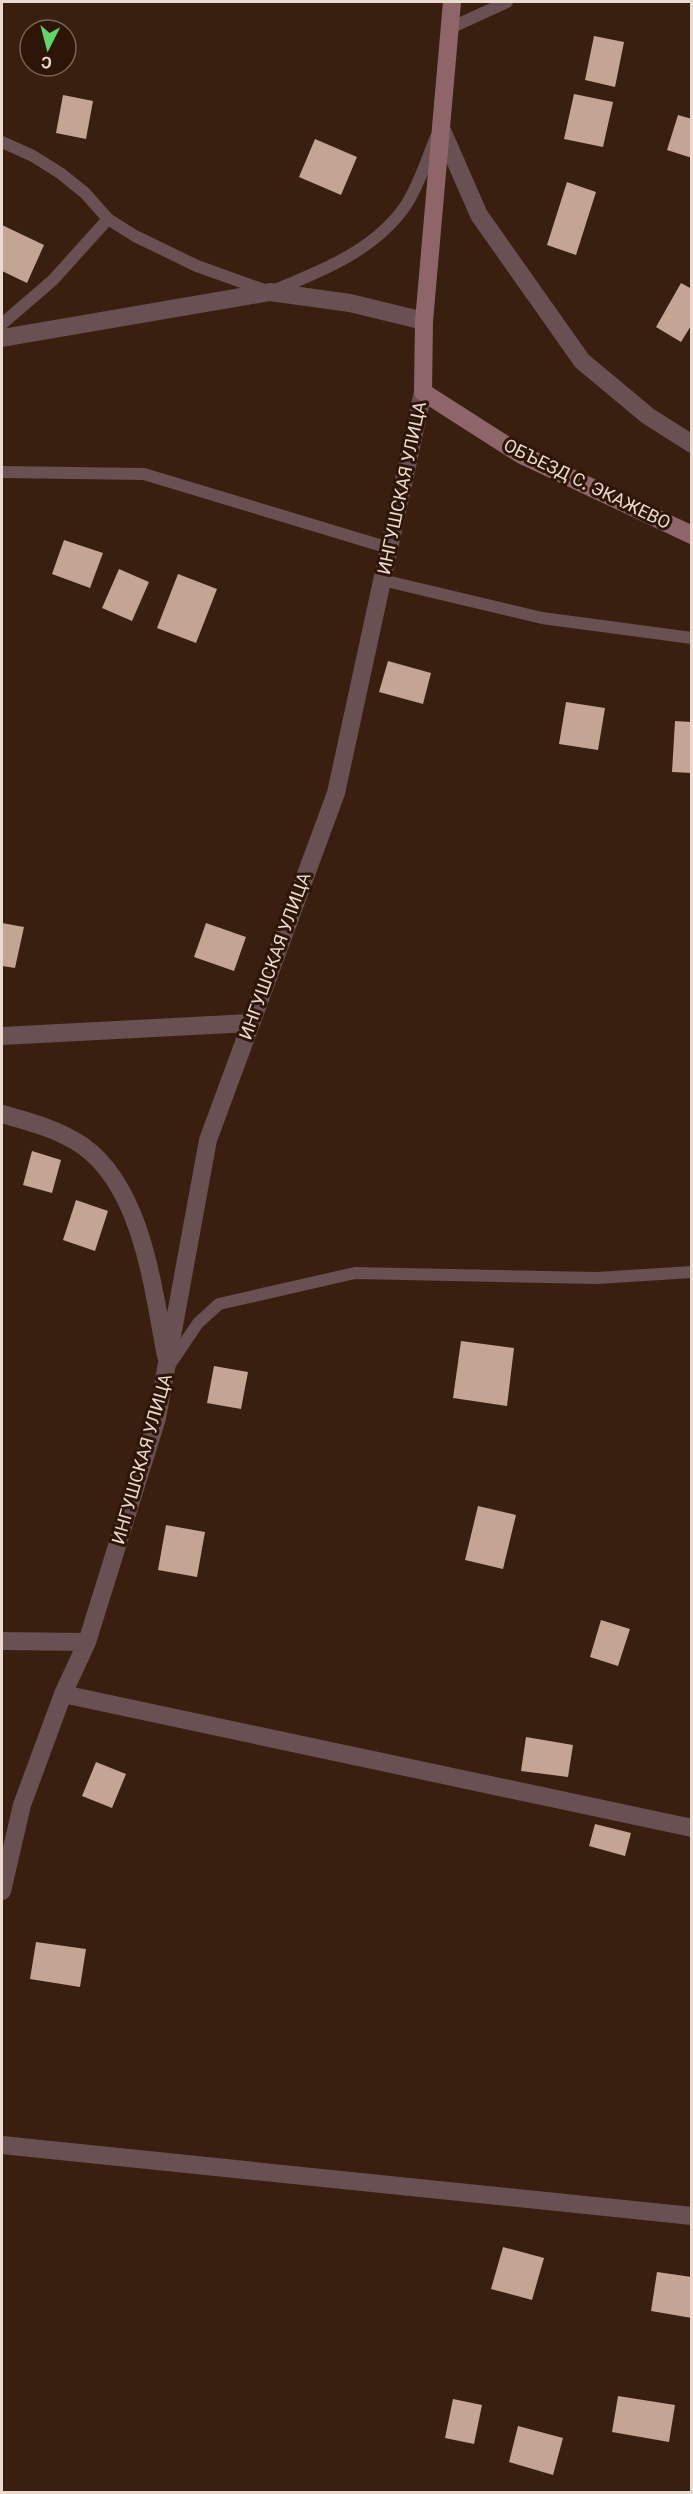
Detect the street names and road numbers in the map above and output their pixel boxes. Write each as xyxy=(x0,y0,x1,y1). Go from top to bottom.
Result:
street label: ИНГУШСКАЯ УЛИЦА xyxy=(373,399,430,576)
street label: ОБЪЕЗД С. ЭКАЖЕВО xyxy=(500,434,674,533)
street label: ИНГУШСКАЯ УЛИЦА xyxy=(234,869,315,1042)
street label: ИНГУШСКАЯ УЛИЦА xyxy=(107,1371,176,1547)

